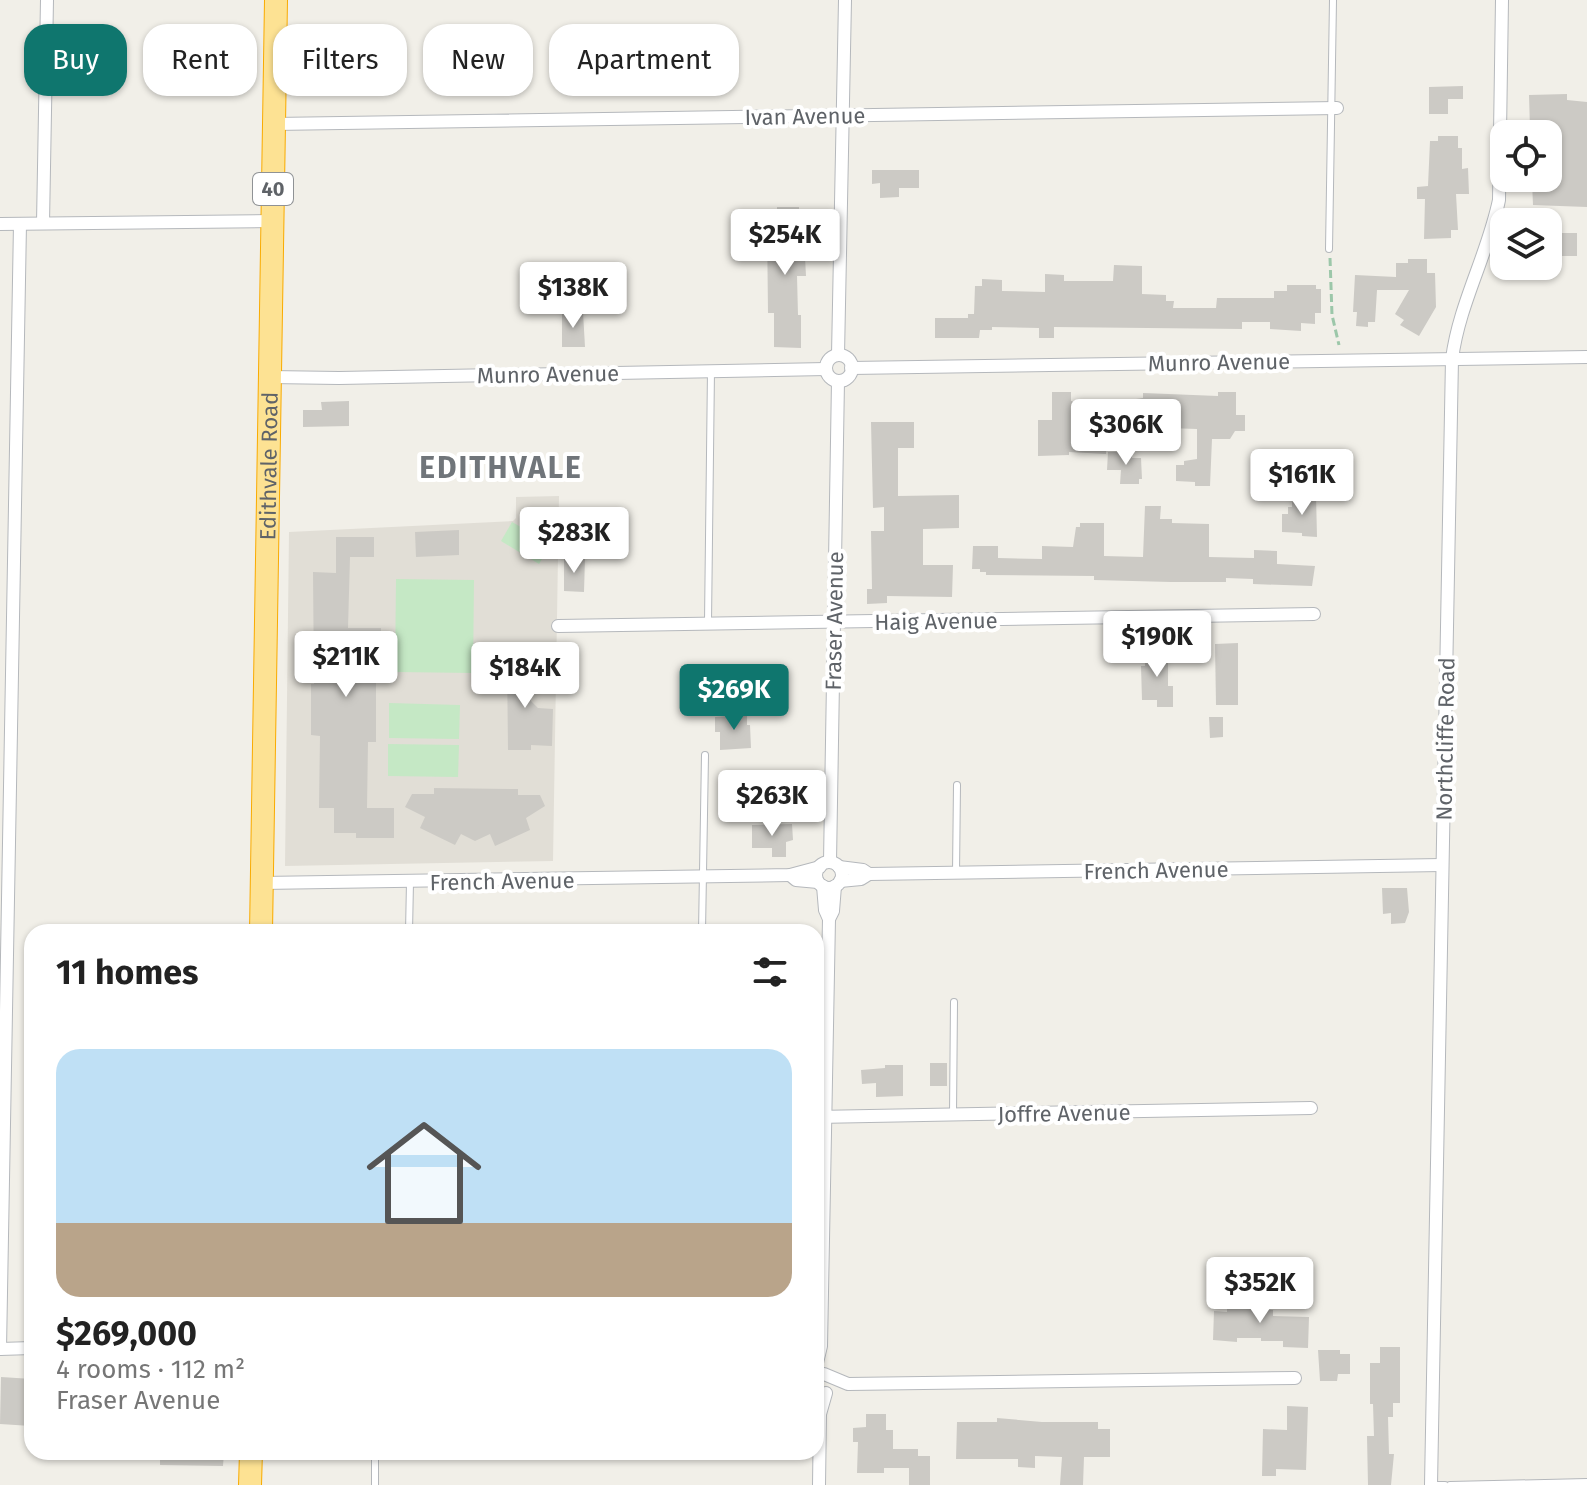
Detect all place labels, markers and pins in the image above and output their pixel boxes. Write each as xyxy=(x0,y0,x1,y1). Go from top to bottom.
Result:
pin: $254K xyxy=(729,209,841,277)
pin: $138K xyxy=(517,262,629,330)
pin: $306K xyxy=(1070,399,1182,467)
pin: $161K xyxy=(1246,449,1358,517)
pin: $283K xyxy=(518,507,630,575)
pin: $190K xyxy=(1101,611,1213,679)
pin: $211K xyxy=(290,631,402,699)
pin: $184K xyxy=(469,642,581,710)
pin: $269K xyxy=(678,664,790,732)
pin: $263K xyxy=(716,770,828,838)
pin: $352K xyxy=(1204,1257,1316,1325)

